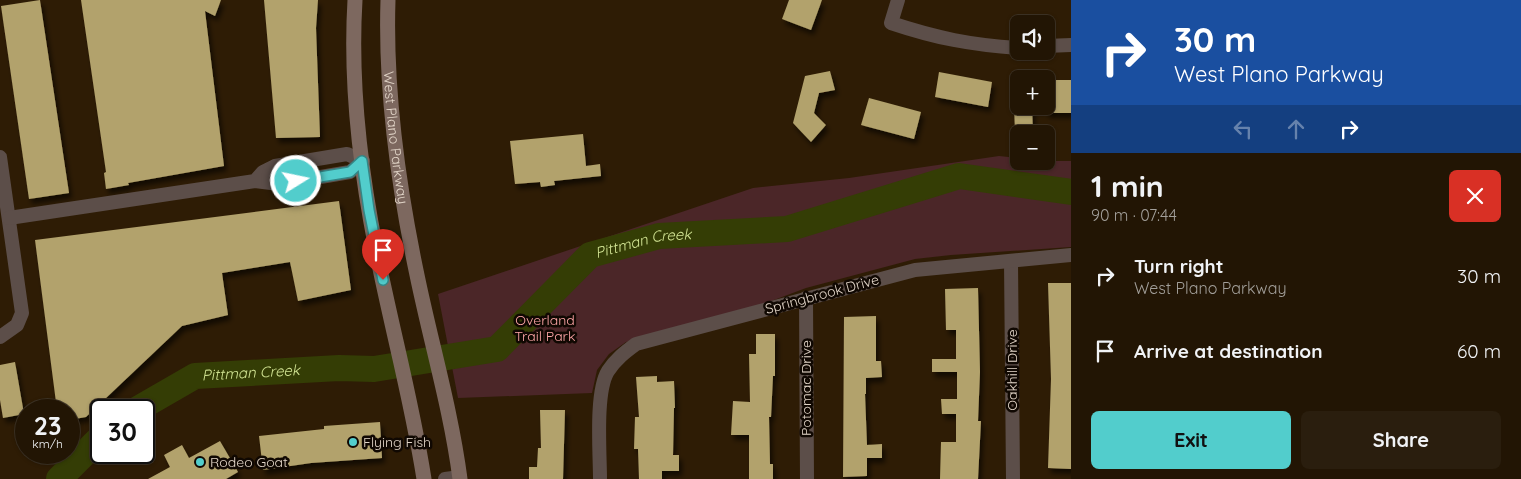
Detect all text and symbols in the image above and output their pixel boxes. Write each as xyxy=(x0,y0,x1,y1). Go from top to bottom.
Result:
map controls xyxy=(1010,15,1055,170)
button: sound xyxy=(1010,15,1055,60)
text: 30 m xyxy=(1174,17,1256,61)
icon: right xyxy=(1091,20,1156,85)
text: West Plano Parkway xyxy=(1174,60,1384,88)
button: + xyxy=(1010,70,1055,115)
street label: West Plano Parkway xyxy=(380,71,412,205)
icon: left xyxy=(1229,115,1257,143)
icon: ahead xyxy=(1282,115,1310,143)
icon: right xyxy=(1335,115,1363,143)
button: − xyxy=(1010,125,1055,170)
position arrow xyxy=(269,154,321,206)
text: 1 min xyxy=(1091,167,1164,205)
button: close xyxy=(1449,170,1501,222)
text: 90 m · 07:44 xyxy=(1091,205,1177,225)
water label: Pittman Creek xyxy=(593,224,694,262)
pin xyxy=(362,229,404,280)
icon: arrive xyxy=(369,236,397,264)
text: Turn right xyxy=(1134,254,1223,278)
icon: right xyxy=(1091,262,1119,290)
text: 30 m xyxy=(1457,264,1501,288)
street label: Springbrook Drive xyxy=(763,270,881,318)
text: West Plano Parkway xyxy=(1134,278,1287,298)
park label: Overland Trail Park xyxy=(515,311,576,345)
street label: Oakhill Drive xyxy=(1003,329,1021,411)
icon: arrive xyxy=(1091,337,1119,365)
text: Arrive at destination xyxy=(1134,339,1323,363)
text: 60 m xyxy=(1457,339,1501,363)
street label: Potomac Drive xyxy=(797,340,815,436)
water label: Pittman Creek xyxy=(201,360,302,385)
speed limit sign: 30 xyxy=(90,399,155,464)
text: 23 xyxy=(34,410,61,441)
button: Exit xyxy=(1091,411,1291,469)
button: Share xyxy=(1301,411,1501,469)
place label: Flying Fish xyxy=(363,433,431,451)
text: km/h xyxy=(32,436,63,451)
marker: Flying Fish xyxy=(347,436,359,448)
place label: Rodeo Goat xyxy=(210,453,288,471)
marker: Rodeo Goat xyxy=(194,456,206,468)

